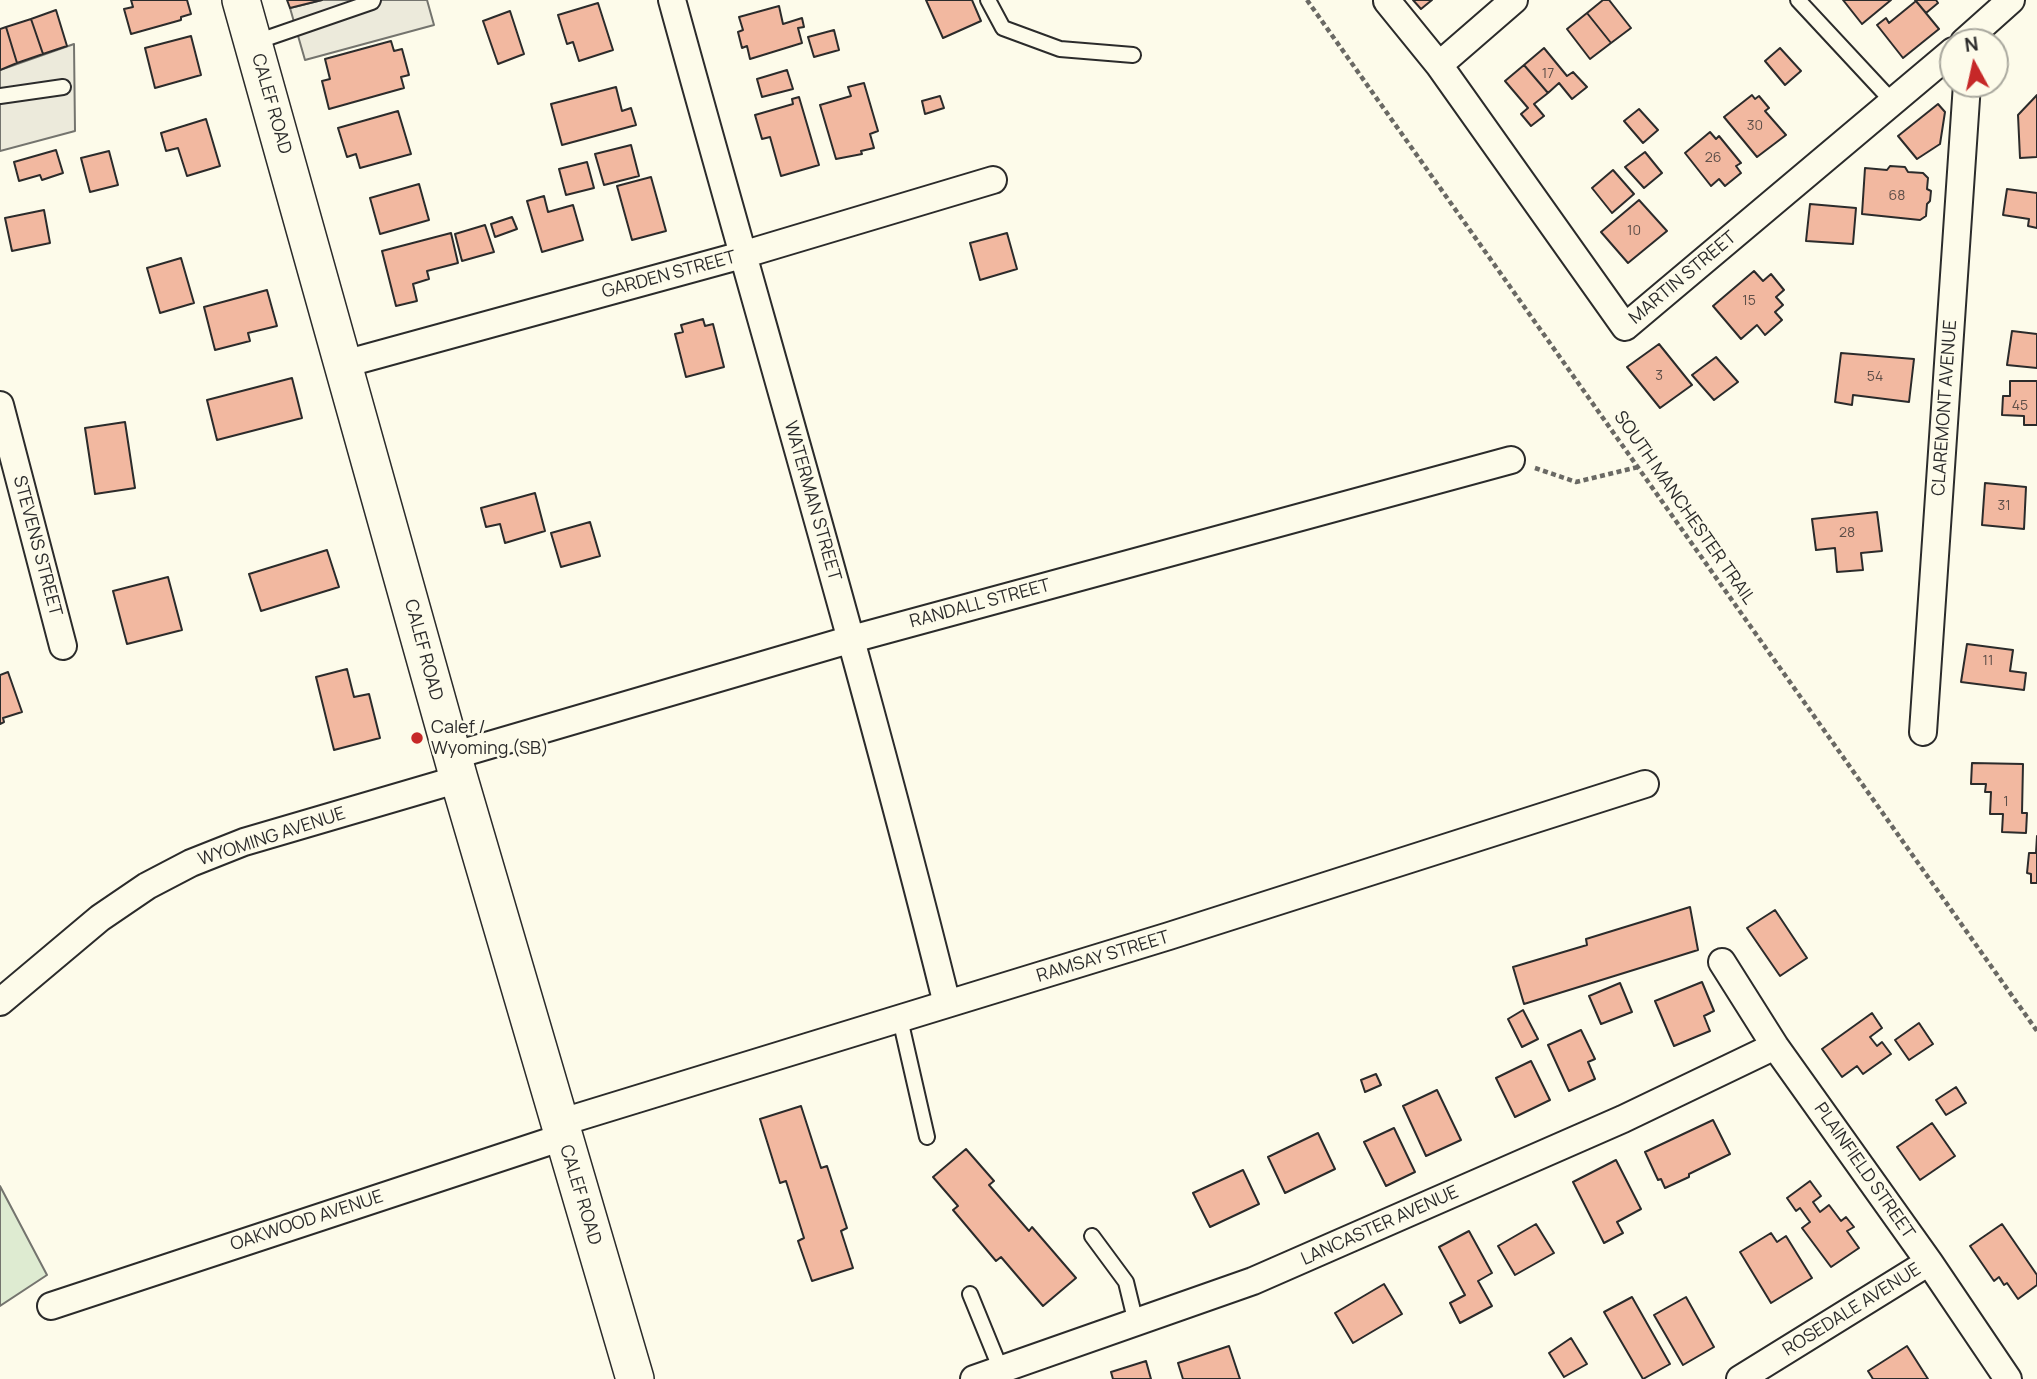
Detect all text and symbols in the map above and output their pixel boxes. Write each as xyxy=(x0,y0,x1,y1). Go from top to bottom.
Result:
north arrow xyxy=(1939,28,2009,98)
text: N xyxy=(1963,30,1980,58)
street label: CALEF ROAD xyxy=(246,51,296,157)
house number: 17 xyxy=(1542,66,1554,82)
house number: 30 xyxy=(1747,118,1763,134)
house number: 26 xyxy=(1705,150,1721,166)
house number: 68 xyxy=(1889,188,1905,204)
house number: 10 xyxy=(1627,223,1641,239)
street label: MARTIN STREET xyxy=(1625,227,1741,329)
street label: GARDEN STREET xyxy=(600,247,738,303)
house number: 15 xyxy=(1742,293,1756,309)
street label: CLAREMONT AVENUE xyxy=(1928,319,1962,497)
house number: 3 xyxy=(1655,368,1663,384)
house number: 54 xyxy=(1867,369,1883,385)
house number: 45 xyxy=(2012,398,2028,414)
street label: SOUTH MANCHESTER TRAIL xyxy=(1609,407,1759,609)
street label: WATERMAN STREET xyxy=(779,419,845,583)
street label: STEVENS STREET xyxy=(8,473,66,619)
house number: 31 xyxy=(1997,498,2011,514)
house number: 28 xyxy=(1839,525,1855,541)
street label: RANDALL STREET xyxy=(907,575,1053,633)
street label: CALEF ROAD xyxy=(399,597,447,703)
house number: 11 xyxy=(1983,653,1993,669)
place label: Calef / Wyoming (SB) xyxy=(431,717,549,760)
marker: Calef / Wyoming (SB) xyxy=(409,730,425,746)
house number: 1 xyxy=(2003,794,2009,810)
street label: WYOMING AVENUE xyxy=(196,803,348,871)
street label: RAMSAY STREET xyxy=(1034,927,1172,987)
street label: PLAINFIELD STREET xyxy=(1809,1099,1919,1243)
street label: CALEF ROAD xyxy=(555,1142,605,1248)
street label: LANCASTER AVENUE xyxy=(1298,1182,1462,1270)
street label: OAKWOOD AVENUE xyxy=(228,1186,386,1256)
street label: ROSEDALE AVENUE xyxy=(1779,1259,1925,1361)

